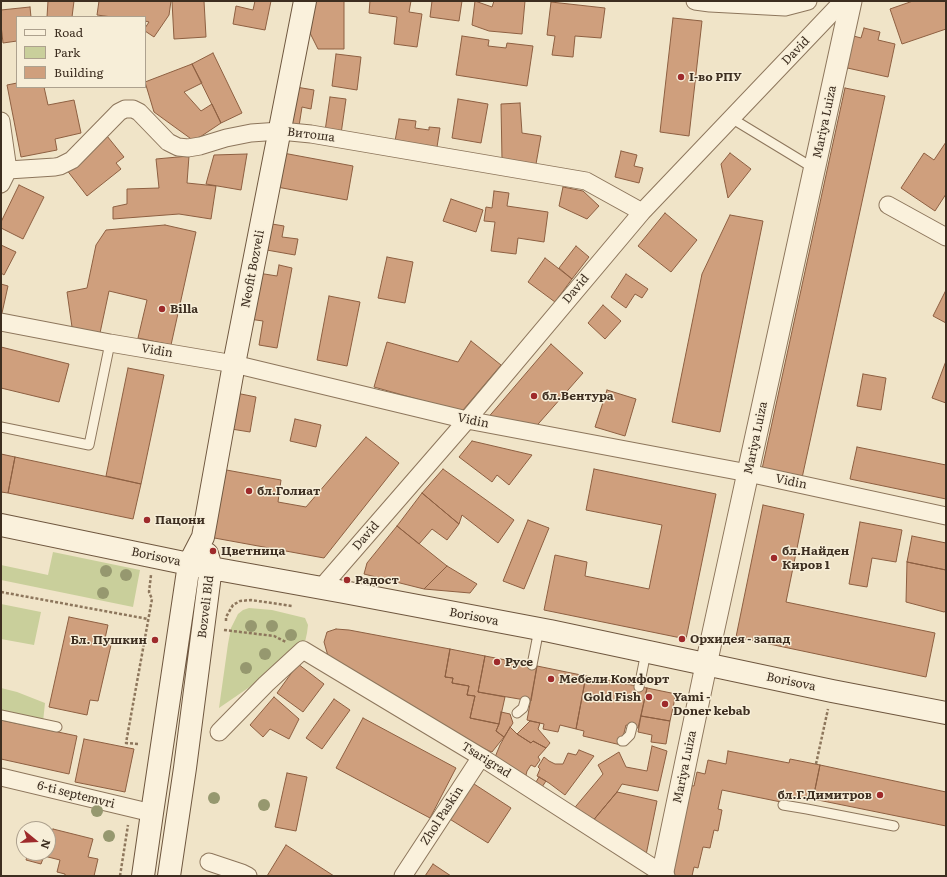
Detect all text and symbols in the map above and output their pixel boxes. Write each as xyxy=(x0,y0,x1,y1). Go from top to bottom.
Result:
legend xyxy=(16,16,146,88)
text: Road xyxy=(54,23,83,41)
street label: David xyxy=(779,34,813,68)
text: Park xyxy=(54,43,80,61)
text: Building xyxy=(54,63,103,81)
place label: I-во РПУ xyxy=(689,70,741,84)
marker: I-во РПУ xyxy=(676,72,686,82)
street label: Mariya Luiza xyxy=(810,84,840,160)
street label: Витоша xyxy=(286,125,336,145)
street label: Neofit Bozveli xyxy=(238,229,268,309)
street label: David xyxy=(560,271,592,307)
place label: Billa xyxy=(170,302,198,316)
marker: Billa xyxy=(157,304,167,314)
street label: Vidin xyxy=(140,341,174,361)
place label: бл.Вентура xyxy=(542,389,614,403)
marker: бл.Вентура xyxy=(529,391,539,401)
street label: Mariya Luiza xyxy=(741,400,771,476)
street label: Vidin xyxy=(456,411,490,431)
street label: Vidin xyxy=(774,472,808,492)
place label: бл.Голиат xyxy=(257,484,320,498)
marker: бл.Голиат xyxy=(244,486,254,496)
place label: Пацони xyxy=(155,513,205,527)
marker: Пацони xyxy=(142,515,152,525)
street label: David xyxy=(350,519,382,553)
place label: Цветница xyxy=(221,544,285,558)
place label: бл.Найден Киров 1 xyxy=(782,544,849,572)
street label: Borisova xyxy=(130,545,182,569)
marker: Цветница xyxy=(208,546,218,556)
marker: бл.Найден Киров 1 xyxy=(769,553,779,563)
place label: Радост xyxy=(355,573,399,587)
street label: Bozveli Bld xyxy=(195,575,217,639)
marker: Радост xyxy=(342,575,352,585)
street label: Borisova xyxy=(448,605,500,629)
place label: Орхидея - запад xyxy=(690,632,790,646)
place label: Бл. Пушкин xyxy=(70,633,147,647)
marker: Орхидея - запад xyxy=(677,634,687,644)
marker: Бл. Пушкин xyxy=(150,635,160,645)
place label: Русе xyxy=(505,655,533,669)
marker: Русе xyxy=(492,657,502,667)
street label: Borisova xyxy=(765,670,817,694)
place label: Мебели Комфорт xyxy=(559,672,669,686)
marker: Мебели Комфорт xyxy=(546,674,556,684)
place label: Gold Fish xyxy=(584,690,641,704)
place label: Yami - Doner kebab xyxy=(673,690,750,718)
marker: Gold Fish xyxy=(644,692,654,702)
marker: Yami - Doner kebab xyxy=(660,699,670,709)
street label: Mariya Luiza xyxy=(670,729,700,805)
street label: Tsarigrad xyxy=(459,739,513,781)
street label: 6-ti septemvri xyxy=(36,778,116,812)
street label: Zhol Paskin xyxy=(418,784,466,848)
place label: бл.Г.Димитров xyxy=(778,788,872,802)
marker: бл.Г.Димитров xyxy=(875,790,885,800)
north arrow xyxy=(16,821,56,861)
text: N xyxy=(37,838,55,851)

